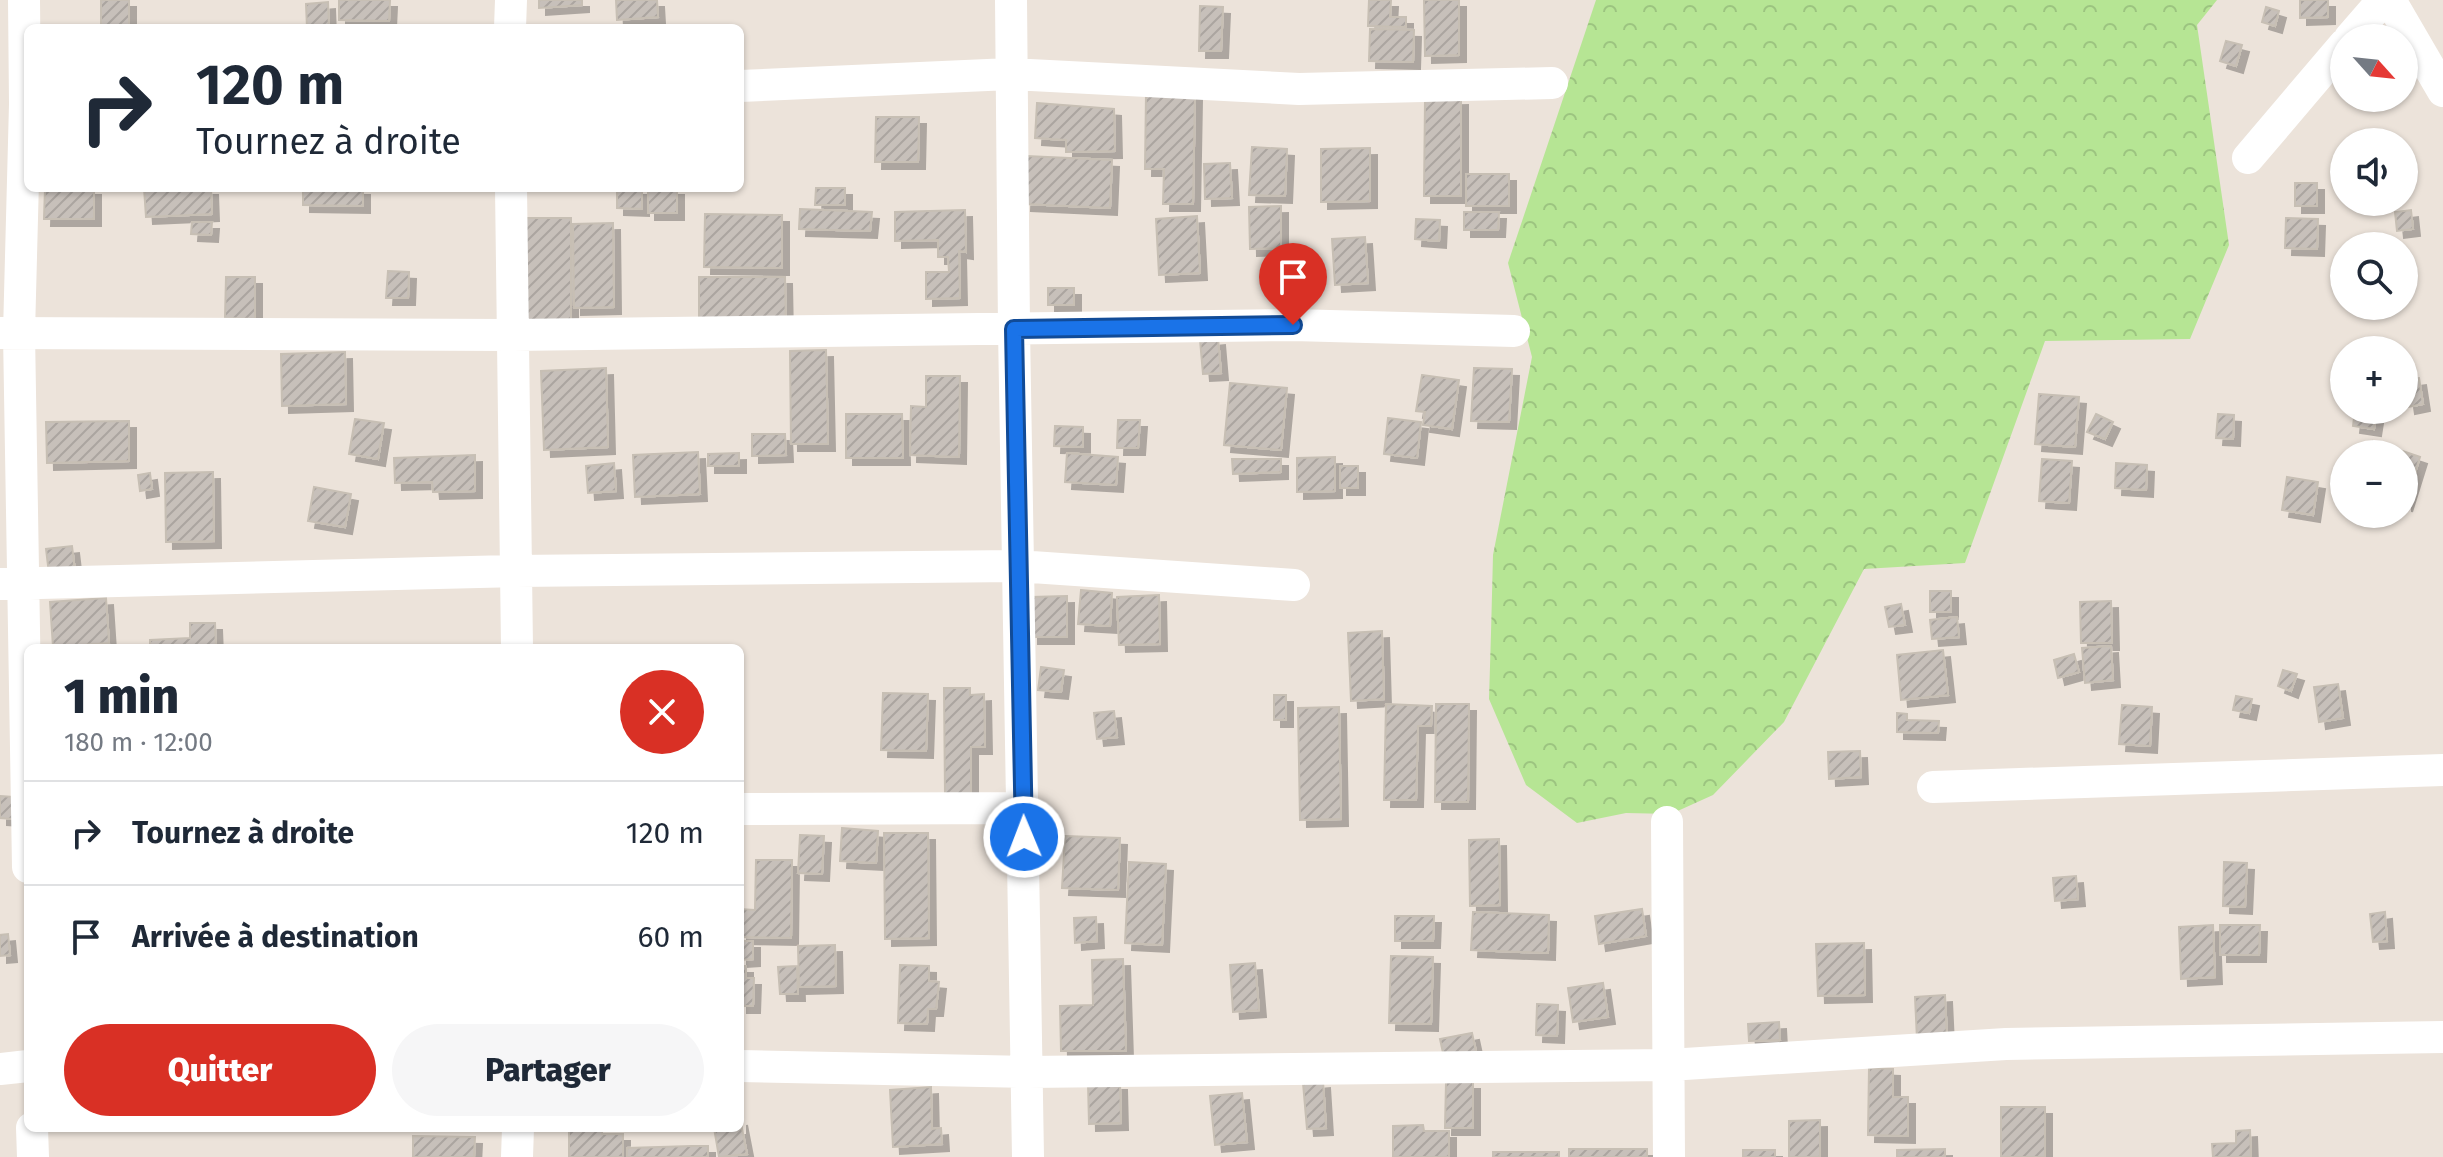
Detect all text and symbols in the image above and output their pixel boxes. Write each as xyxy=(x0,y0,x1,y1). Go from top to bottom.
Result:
north arrow xyxy=(2330,24,2418,112)
map controls xyxy=(2330,24,2418,528)
text: 120 m xyxy=(196,52,344,119)
icon: right xyxy=(64,56,168,160)
text: Tournez à droite xyxy=(196,120,461,164)
button: sound xyxy=(2330,128,2418,216)
button: search xyxy=(2330,232,2418,320)
pin xyxy=(1259,243,1327,325)
icon: arrive xyxy=(1271,255,1315,299)
button: + xyxy=(2330,336,2418,424)
button: − xyxy=(2330,440,2418,528)
text: 1 min xyxy=(64,668,179,726)
button: close xyxy=(620,670,704,754)
text: 180 m · 12:00 xyxy=(64,727,213,758)
position arrow xyxy=(982,795,1066,879)
icon: right xyxy=(64,811,108,855)
text: Tournez à droite xyxy=(132,815,354,851)
text: 120 m xyxy=(626,815,704,851)
icon: arrive xyxy=(64,915,108,959)
text: Arrivée à destination xyxy=(132,919,419,955)
text: 60 m xyxy=(638,919,704,955)
button: Quitter xyxy=(64,1024,376,1116)
button: Partager xyxy=(392,1024,704,1116)

